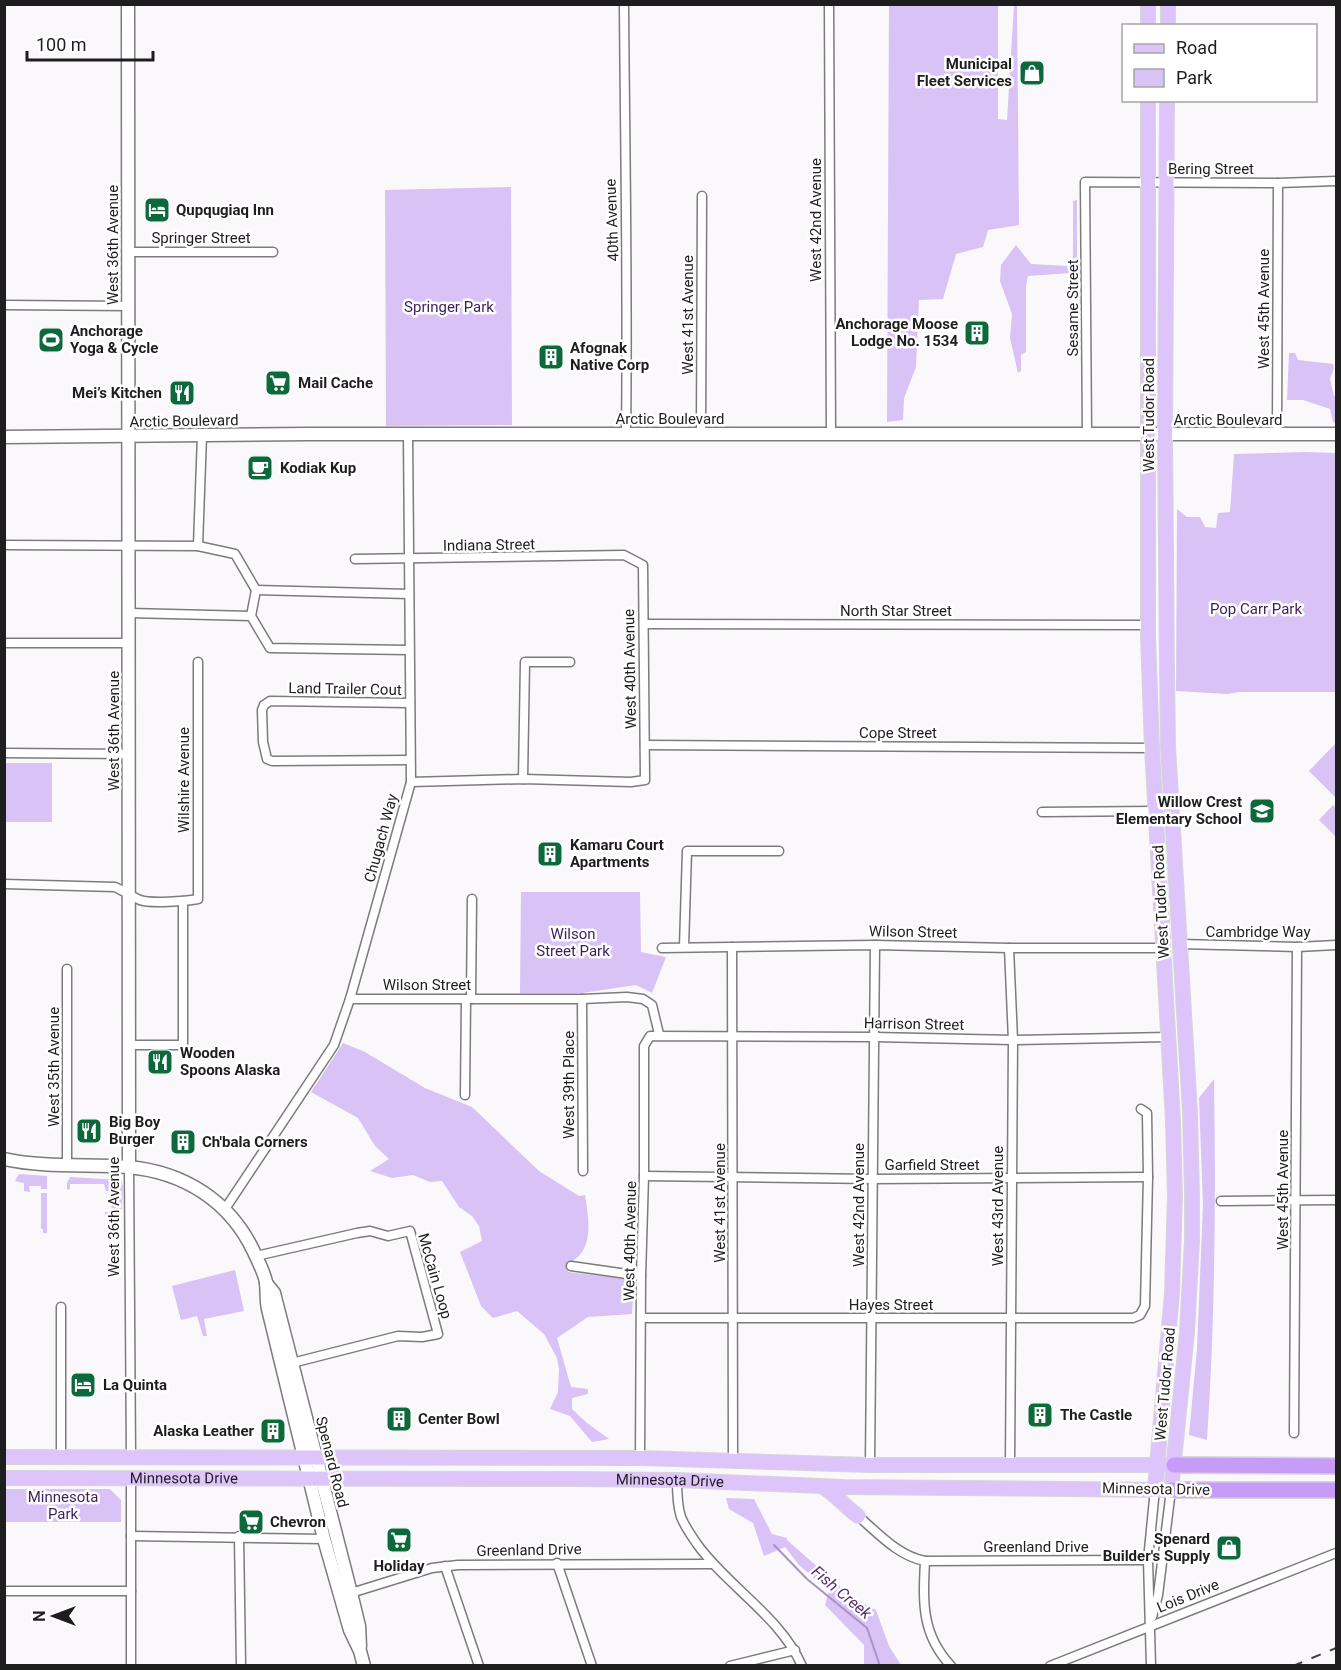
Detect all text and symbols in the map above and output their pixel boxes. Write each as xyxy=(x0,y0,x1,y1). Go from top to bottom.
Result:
scale bar xyxy=(27,24,153,62)
legend xyxy=(1122,24,1317,102)
text: 100 m xyxy=(36,34,87,55)
text: Road xyxy=(1176,37,1217,58)
place label: Municipal Fleet Services xyxy=(917,55,1012,90)
shop icon: Municipal Fleet Services xyxy=(1017,58,1047,88)
text: Park xyxy=(1176,67,1213,88)
street label: West 42nd Avenue xyxy=(807,158,825,282)
street label: Bering Street xyxy=(1168,160,1254,178)
street label: 40th Avenue xyxy=(602,178,622,262)
street label: West 36th Avenue xyxy=(104,185,122,305)
hotel icon: Qupqugiaq Inn xyxy=(142,195,172,225)
place label: Qupqugiaq Inn xyxy=(176,201,274,219)
street label: Springer Street xyxy=(151,229,251,247)
street label: West 45th Avenue xyxy=(1255,249,1273,369)
street label: West 41st Avenue xyxy=(679,255,697,375)
street label: Sesame Street xyxy=(1064,259,1082,357)
park label: Springer Park xyxy=(404,298,494,316)
place label: Anchorage Moose Lodge No. 1534 xyxy=(836,315,958,350)
building icon: Anchorage Moose Lodge No. 1534 xyxy=(962,318,992,348)
place label: Anchorage Yoga & Cycle xyxy=(70,322,158,357)
sports icon: Anchorage Yoga & Cycle xyxy=(36,325,66,355)
place label: Afognak Native Corp xyxy=(570,339,649,374)
building icon: Afognak Native Corp xyxy=(536,342,566,372)
street label: West Tudor Road xyxy=(1140,358,1158,472)
supermarket icon: Mail Cache xyxy=(263,368,293,398)
place label: Mail Cache xyxy=(298,374,373,392)
restaurant icon: Mei’s Kitchen xyxy=(167,378,197,408)
place label: Mei’s Kitchen xyxy=(72,384,162,402)
street label: Arctic Boulevard xyxy=(615,410,725,428)
street label: Arctic Boulevard xyxy=(129,411,239,431)
street label: Arctic Boulevard xyxy=(1173,411,1283,429)
cafe icon: Kodiak Kup xyxy=(245,453,275,483)
place label: Kodiak Kup xyxy=(280,459,356,477)
street label: Indiana Street xyxy=(443,535,535,555)
park label: Pop Carr Park xyxy=(1210,600,1302,618)
street label: North Star Street xyxy=(840,602,952,620)
street label: West 40th Avenue xyxy=(620,609,640,729)
street label: West 36th Avenue xyxy=(105,671,123,791)
street label: Land Trailer Cout xyxy=(288,679,402,699)
street label: Cope Street xyxy=(859,724,937,742)
street label: Wilshire Avenue xyxy=(175,727,193,833)
street label: Chugach Way xyxy=(361,792,401,884)
place label: Willow Crest Elementary School xyxy=(1116,793,1242,828)
school or university icon: Willow Crest Elementary School xyxy=(1247,796,1277,826)
place label: Kamaru Court Apartments xyxy=(570,836,664,871)
building icon: Kamaru Court Apartments xyxy=(535,839,565,869)
street label: West Tudor Road xyxy=(1149,845,1173,959)
street label: Wilson Street xyxy=(869,922,957,942)
street label: Cambridge Way xyxy=(1206,923,1311,941)
park label: Wilson Street Park xyxy=(536,925,610,960)
street label: Wilson Street xyxy=(383,976,471,994)
street label: West 35th Avenue xyxy=(45,1007,63,1127)
street label: Harrison Street xyxy=(864,1014,965,1034)
street label: West 39th Place xyxy=(560,1031,578,1139)
place label: Wooden Spoons Alaska xyxy=(180,1044,280,1079)
restaurant icon: Wooden Spoons Alaska xyxy=(145,1047,175,1077)
place label: Big Boy Burger xyxy=(109,1113,161,1148)
restaurant icon: Big Boy Burger xyxy=(74,1116,104,1146)
building icon: Ch'bala Corners xyxy=(168,1127,198,1157)
street label: West 45th Avenue xyxy=(1274,1130,1292,1250)
place label: Ch'bala Corners xyxy=(202,1133,308,1151)
street label: West 41st Avenue xyxy=(711,1143,729,1263)
street label: West 42nd Avenue xyxy=(850,1143,868,1267)
street label: West 43rd Avenue xyxy=(989,1146,1007,1266)
street label: Garfield Street xyxy=(884,1156,980,1174)
street label: West 36th Avenue xyxy=(105,1157,123,1277)
street label: West 40th Avenue xyxy=(620,1181,640,1301)
street label: McCain Loop xyxy=(414,1231,456,1321)
street label: Hayes Street xyxy=(849,1296,933,1314)
street label: West Tudor Road xyxy=(1151,1326,1179,1442)
hotel icon: La Quinta xyxy=(68,1370,98,1400)
place label: La Quinta xyxy=(103,1376,167,1394)
building icon: The Castle xyxy=(1025,1400,1055,1430)
building icon: Center Bowl xyxy=(384,1404,414,1434)
place label: The Castle xyxy=(1060,1406,1132,1424)
place label: Center Bowl xyxy=(418,1410,500,1428)
street label: Spenard Road xyxy=(312,1415,352,1509)
building icon: Alaska Leather xyxy=(258,1416,288,1446)
place label: Alaska Leather xyxy=(153,1422,254,1440)
street label: Minnesota Drive xyxy=(130,1469,238,1487)
street label: Minnesota Drive xyxy=(616,1470,724,1491)
street label: Minnesota Drive xyxy=(1102,1479,1210,1499)
park label: Minnesota Park xyxy=(28,1488,98,1523)
supermarket icon: Chevron xyxy=(236,1507,266,1537)
place label: Chevron xyxy=(270,1513,326,1531)
supermarket icon: Holiday xyxy=(384,1525,414,1555)
place label: Spenard Builder's Supply xyxy=(1103,1530,1210,1565)
shop icon: Spenard Builder's Supply xyxy=(1214,1533,1244,1563)
street label: Greenland Drive xyxy=(983,1538,1089,1556)
street label: Greenland Drive xyxy=(476,1540,582,1560)
place label: Holiday xyxy=(374,1557,425,1575)
water label: Fish Creek xyxy=(808,1562,876,1624)
street label: Lois Drive xyxy=(1154,1575,1222,1617)
north arrow xyxy=(24,1586,84,1646)
text: N xyxy=(30,1610,49,1622)

